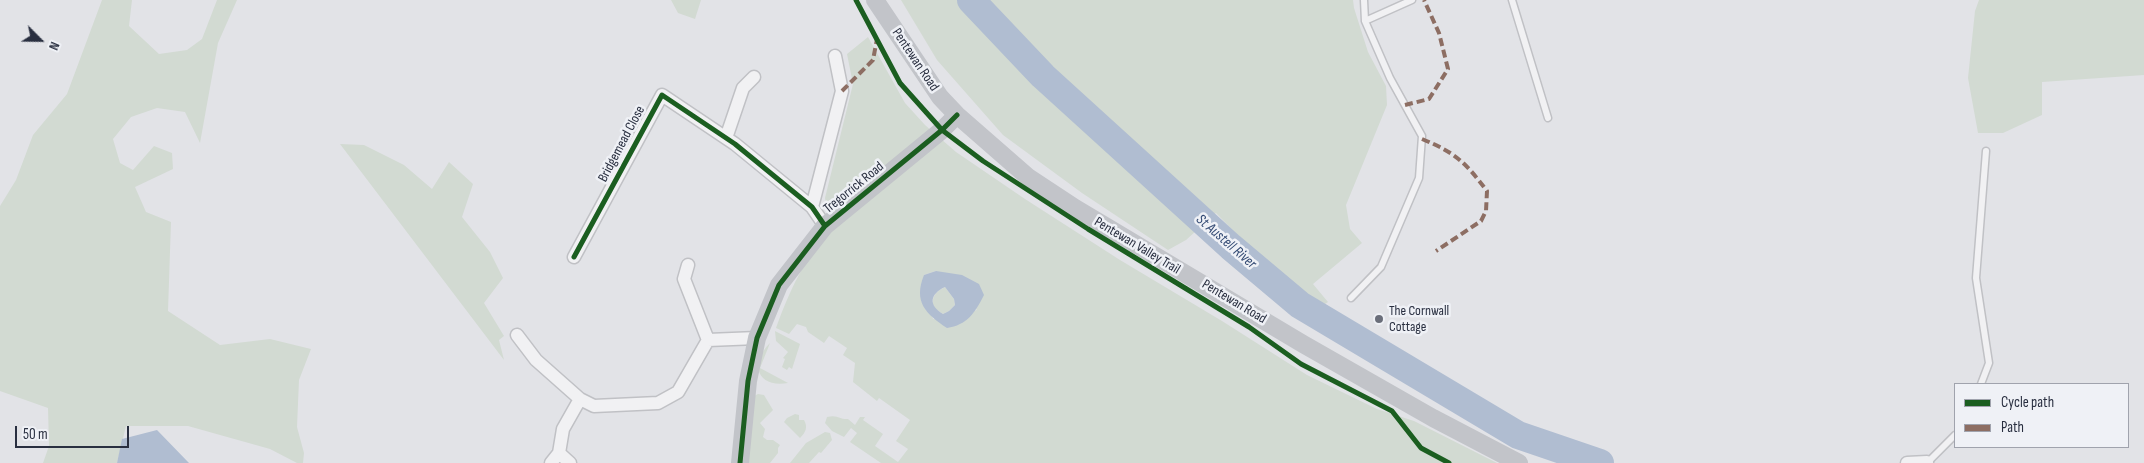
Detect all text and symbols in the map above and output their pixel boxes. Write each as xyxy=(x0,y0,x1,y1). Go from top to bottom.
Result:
north arrow xyxy=(15,15,65,65)
street label: Pentewan Road xyxy=(888,25,942,95)
text: N xyxy=(45,39,64,53)
street label: Bridgemead Close xyxy=(595,103,649,185)
street label: Tregorrick Road xyxy=(821,159,887,217)
water label: St Austell River xyxy=(1192,211,1260,273)
street label: Pentewan Valley Trail xyxy=(1091,214,1183,278)
street label: Pentewan Road xyxy=(1199,276,1269,328)
place label: The Cornwall Cottage xyxy=(1389,303,1449,336)
marker: The Cornwall Cottage xyxy=(1373,313,1385,325)
legend xyxy=(1954,383,2129,448)
text: Cycle path xyxy=(2001,393,2054,412)
scale bar xyxy=(18,416,131,448)
text: Path xyxy=(2001,418,2024,437)
text: 50 m xyxy=(23,425,48,444)

